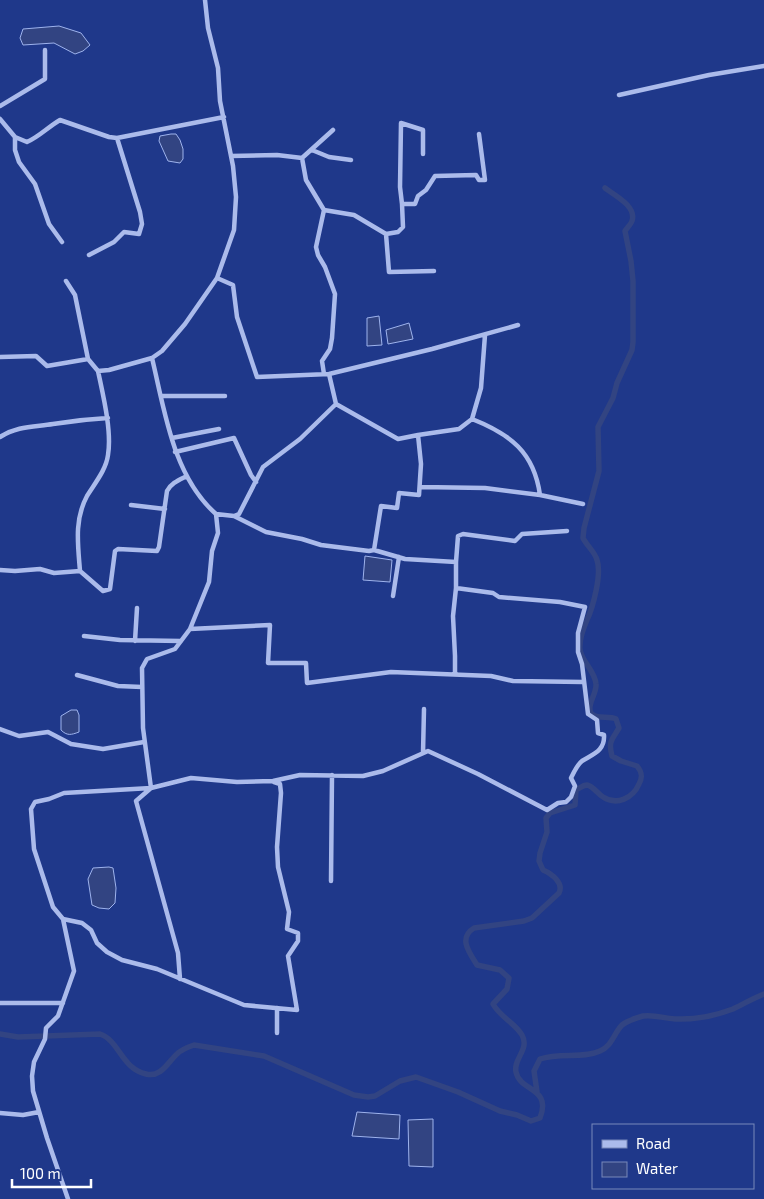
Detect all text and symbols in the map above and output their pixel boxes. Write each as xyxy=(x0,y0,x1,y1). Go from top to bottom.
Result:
legend xyxy=(592,1124,754,1189)
text: Road xyxy=(636,1134,671,1152)
scale bar xyxy=(12,1156,91,1188)
text: Water xyxy=(636,1159,678,1177)
text: 100 m xyxy=(20,1164,61,1182)

